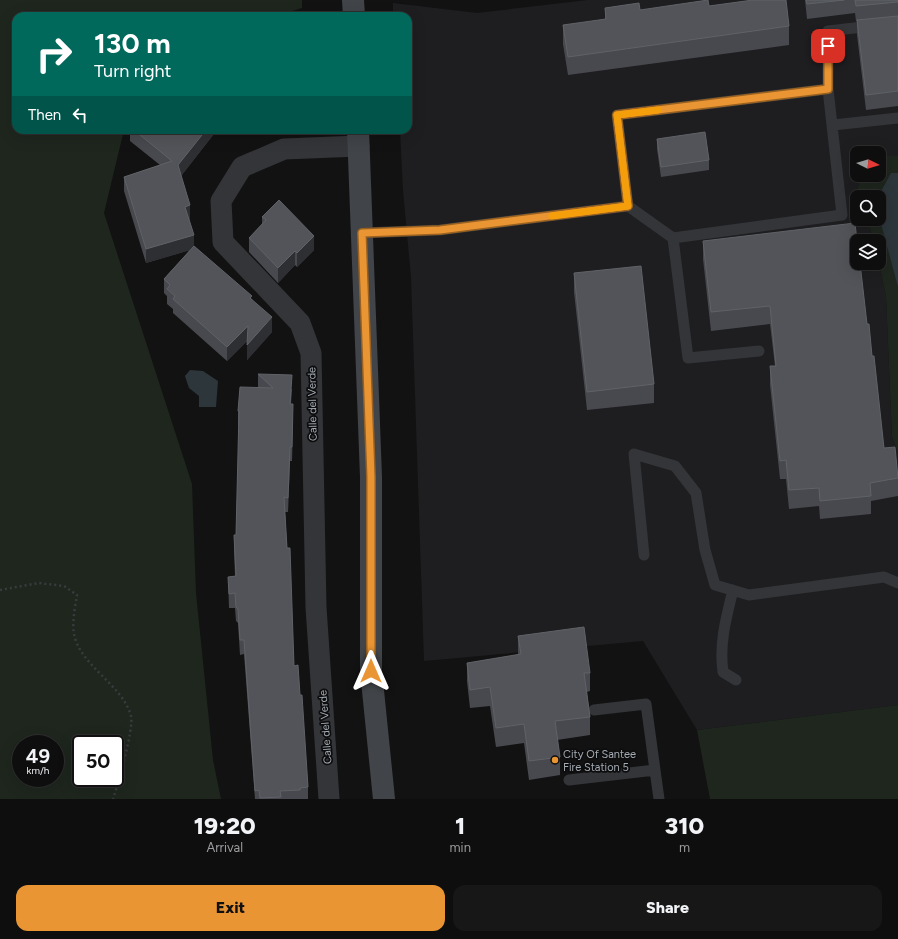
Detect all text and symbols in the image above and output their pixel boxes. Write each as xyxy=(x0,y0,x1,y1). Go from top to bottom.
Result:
text: 130 m xyxy=(94,26,171,60)
icon: right xyxy=(28,28,80,80)
pin xyxy=(811,29,845,63)
icon: arrive xyxy=(817,35,839,57)
text: Turn right xyxy=(94,60,171,82)
icon: left xyxy=(69,104,91,126)
text: Then xyxy=(28,106,61,124)
north arrow xyxy=(850,146,886,182)
map controls xyxy=(850,146,886,270)
button: search xyxy=(850,190,886,226)
button: layers xyxy=(850,234,886,270)
street label: Calle del Verde xyxy=(305,367,320,441)
position arrow xyxy=(350,650,392,692)
street label: Calle del Verde xyxy=(316,690,335,764)
speed limit sign: 50 xyxy=(72,735,124,787)
text: 49 xyxy=(26,744,50,768)
place label: City Of Santee Fire Station 5 xyxy=(563,748,636,774)
marker: City Of Santee Fire Station 5 xyxy=(550,755,560,765)
text: km/h xyxy=(27,764,49,777)
text: 19:20 xyxy=(194,811,256,840)
text: 1 xyxy=(455,811,465,840)
text: 310 xyxy=(665,811,704,840)
text: Arrival xyxy=(206,840,243,855)
text: min xyxy=(450,840,471,855)
text: m xyxy=(679,840,690,855)
button: Exit xyxy=(16,885,445,931)
button: Share xyxy=(453,885,882,931)

